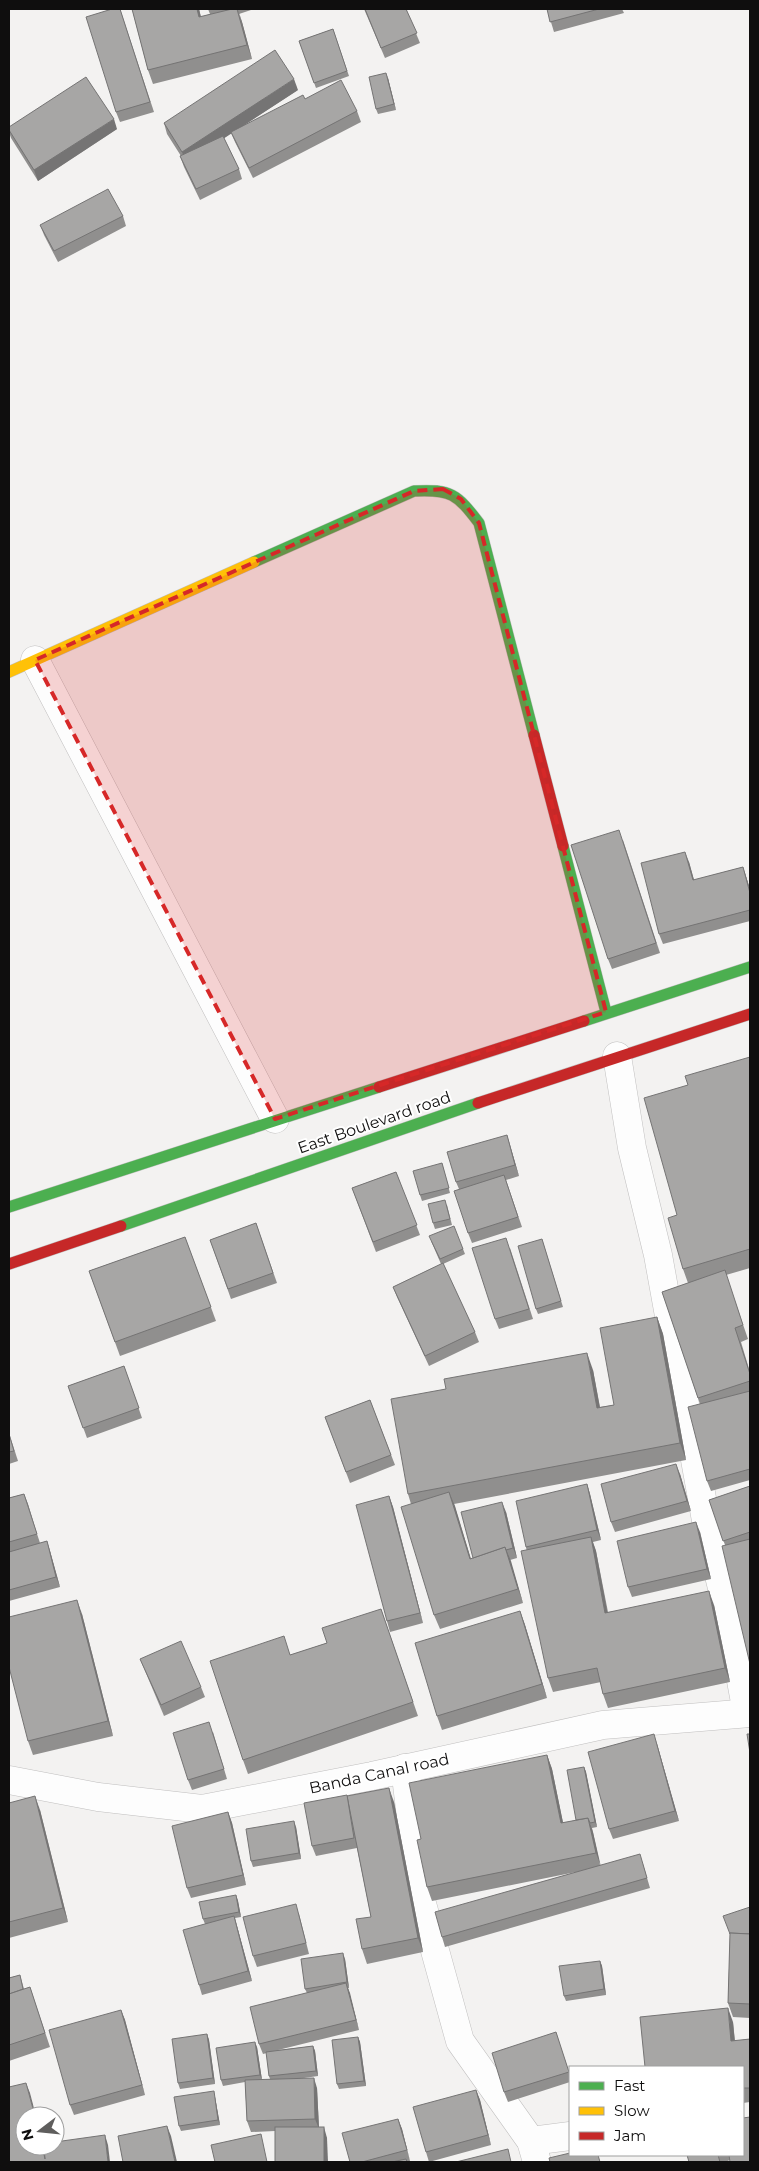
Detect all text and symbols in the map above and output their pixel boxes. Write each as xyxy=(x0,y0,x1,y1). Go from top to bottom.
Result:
street label: East Boulevard road xyxy=(295,1087,453,1158)
street label: Banda Canal road xyxy=(307,1749,451,1798)
legend xyxy=(569,2066,744,2156)
text: Fast xyxy=(614,2076,645,2095)
text: Slow xyxy=(614,2101,650,2120)
north arrow xyxy=(15,2106,65,2156)
text: Jam xyxy=(613,2126,646,2145)
text: N xyxy=(17,2127,38,2143)

